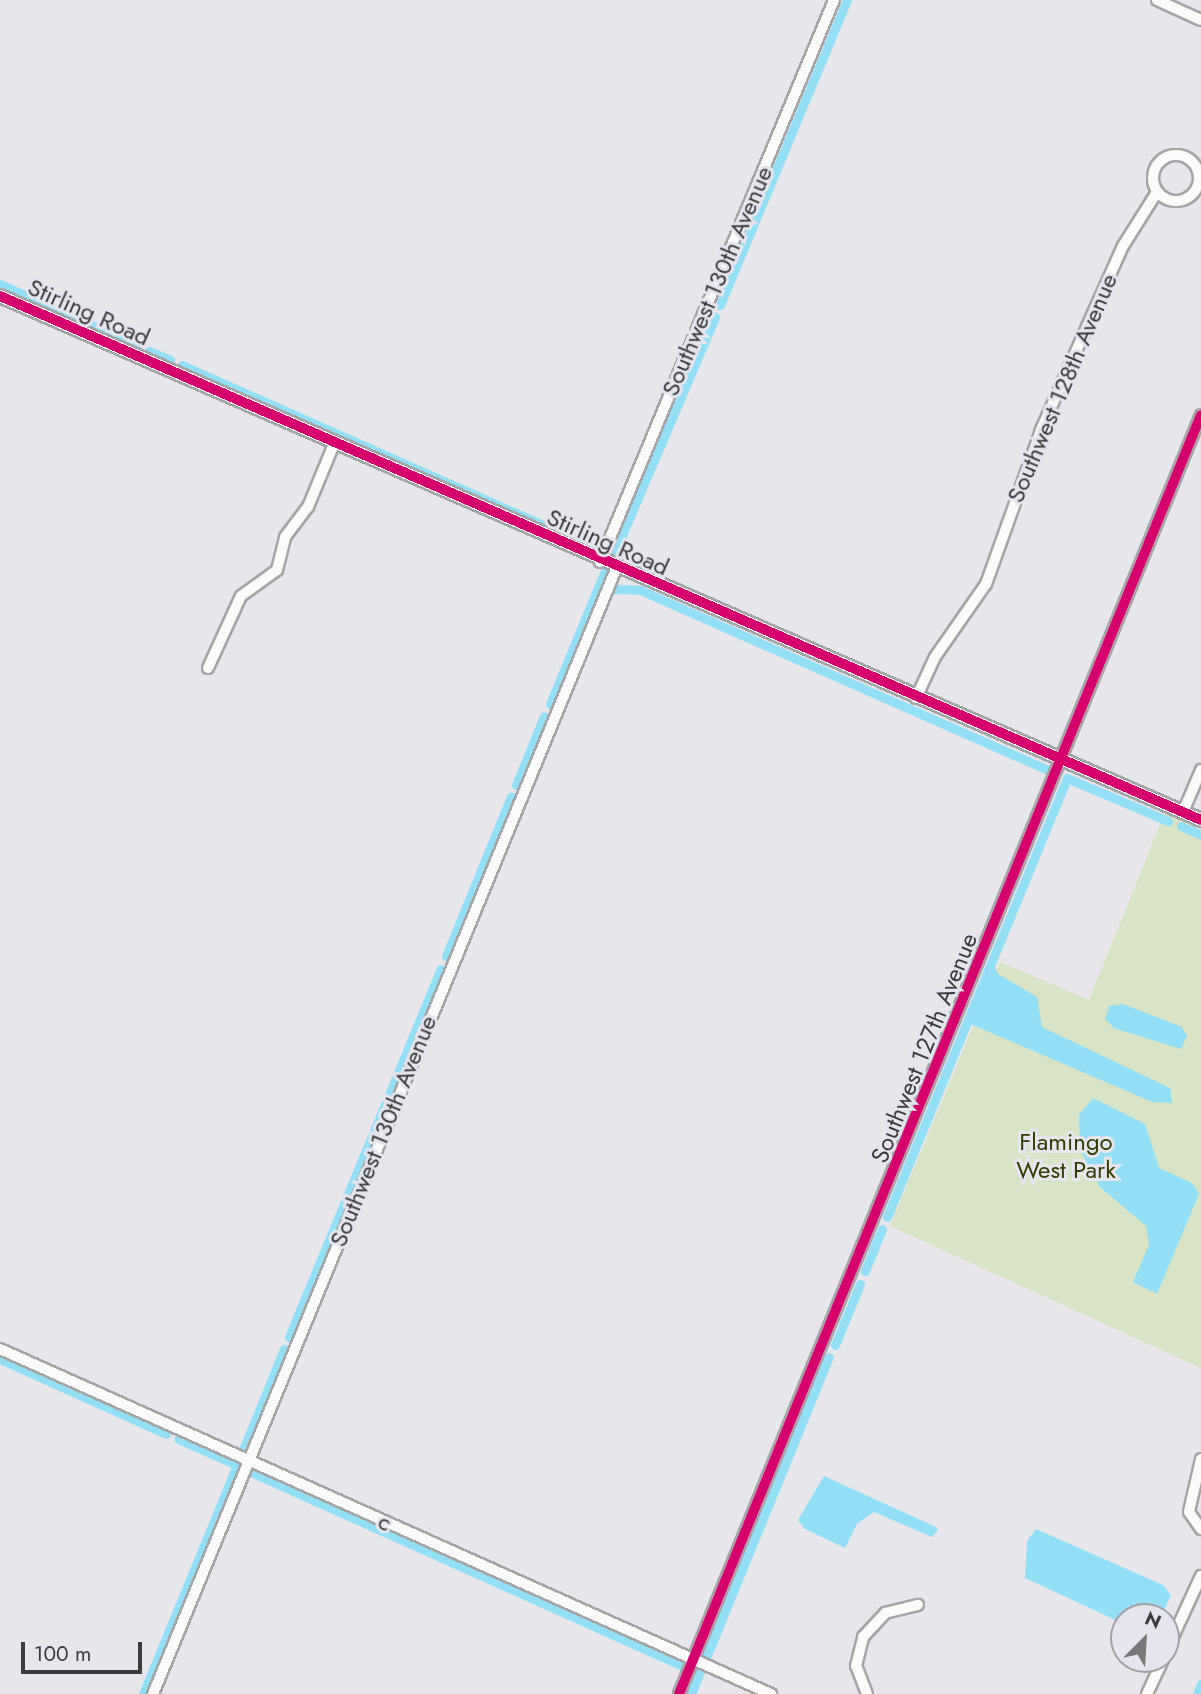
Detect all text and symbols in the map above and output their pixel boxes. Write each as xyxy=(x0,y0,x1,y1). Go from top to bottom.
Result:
street label: Southwest 130th Avenue xyxy=(656,162,778,400)
street label: Southwest 128th Avenue xyxy=(1001,269,1123,507)
street label: Stirling Road xyxy=(24,272,154,352)
street label: Stirling Road xyxy=(543,502,673,582)
street label: Southwest 127th Avenue xyxy=(865,929,983,1167)
street label: Southwest 130th Avenue xyxy=(323,1011,443,1251)
park label: Flamingo West Park xyxy=(1016,1128,1116,1184)
street label: c xyxy=(374,1507,396,1537)
north arrow xyxy=(1110,1603,1180,1673)
text: N xyxy=(1141,1605,1165,1636)
scale bar xyxy=(24,1628,145,1672)
text: 100 m xyxy=(34,1639,91,1669)

